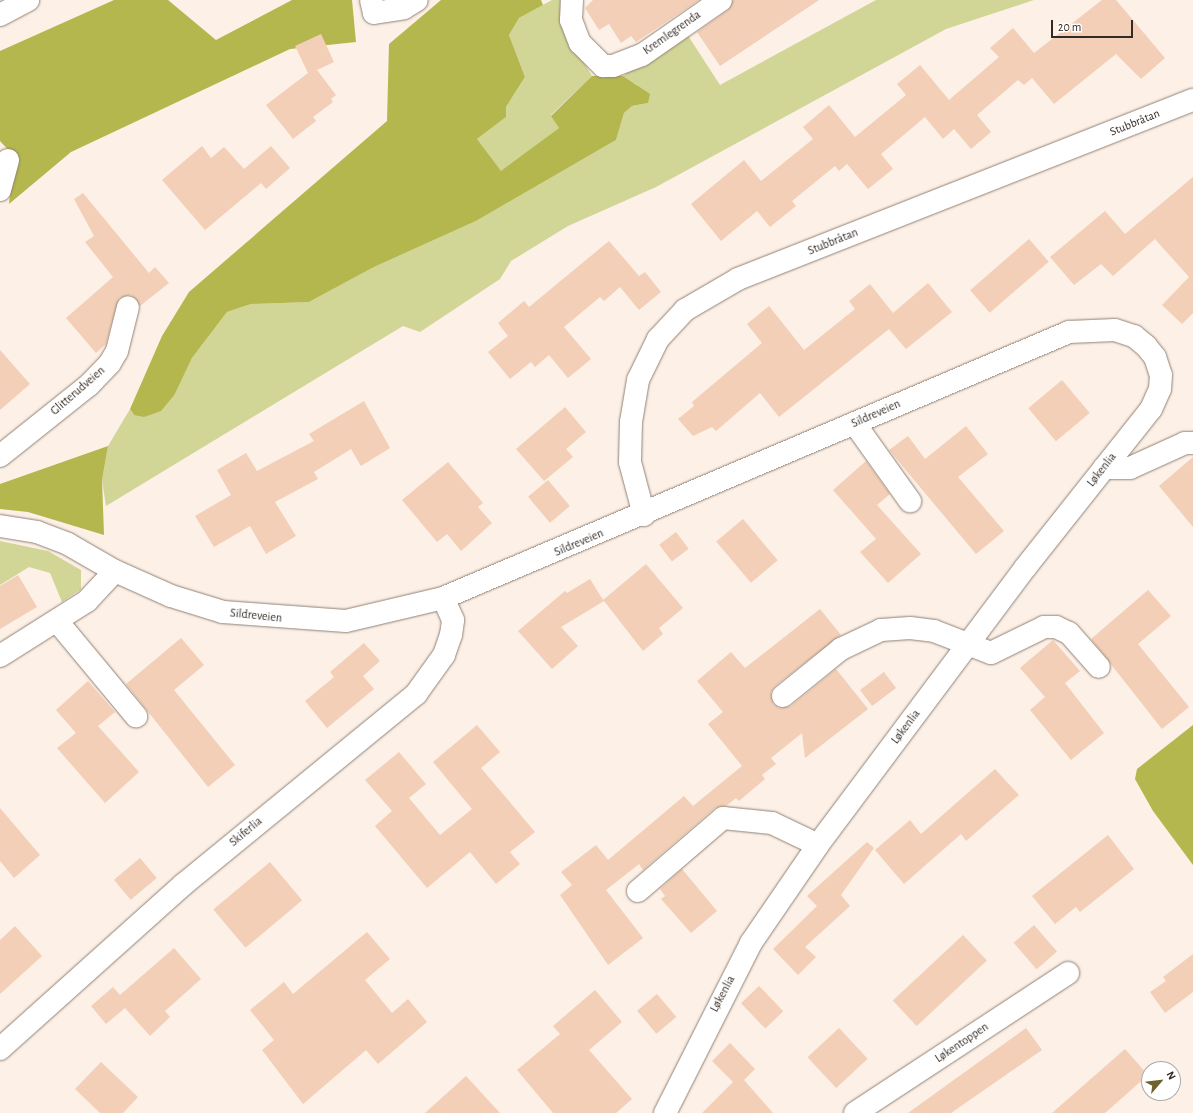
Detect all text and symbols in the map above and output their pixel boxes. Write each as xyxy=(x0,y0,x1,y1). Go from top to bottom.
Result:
street label: Kremlegrenda xyxy=(640,8,704,58)
scale bar xyxy=(1053,12,1135,38)
text: 20 m xyxy=(1058,21,1081,33)
street label: Stubbråtan xyxy=(1108,106,1162,140)
street label: Stubbråtan xyxy=(806,225,860,259)
street label: Glitterudveien xyxy=(48,364,108,418)
street label: Sildreveien xyxy=(849,397,903,431)
street label: Løkenlia xyxy=(1084,450,1120,490)
street label: Sildreveien xyxy=(552,526,606,560)
street label: Sildreveien xyxy=(229,606,283,626)
street label: Løkenlia xyxy=(888,707,924,747)
street label: Skiferlia xyxy=(227,814,265,850)
street label: Løkenlia xyxy=(707,973,739,1015)
street label: Løkentoppen xyxy=(933,1020,991,1066)
north arrow xyxy=(1141,1061,1181,1101)
text: N xyxy=(1165,1070,1178,1082)

